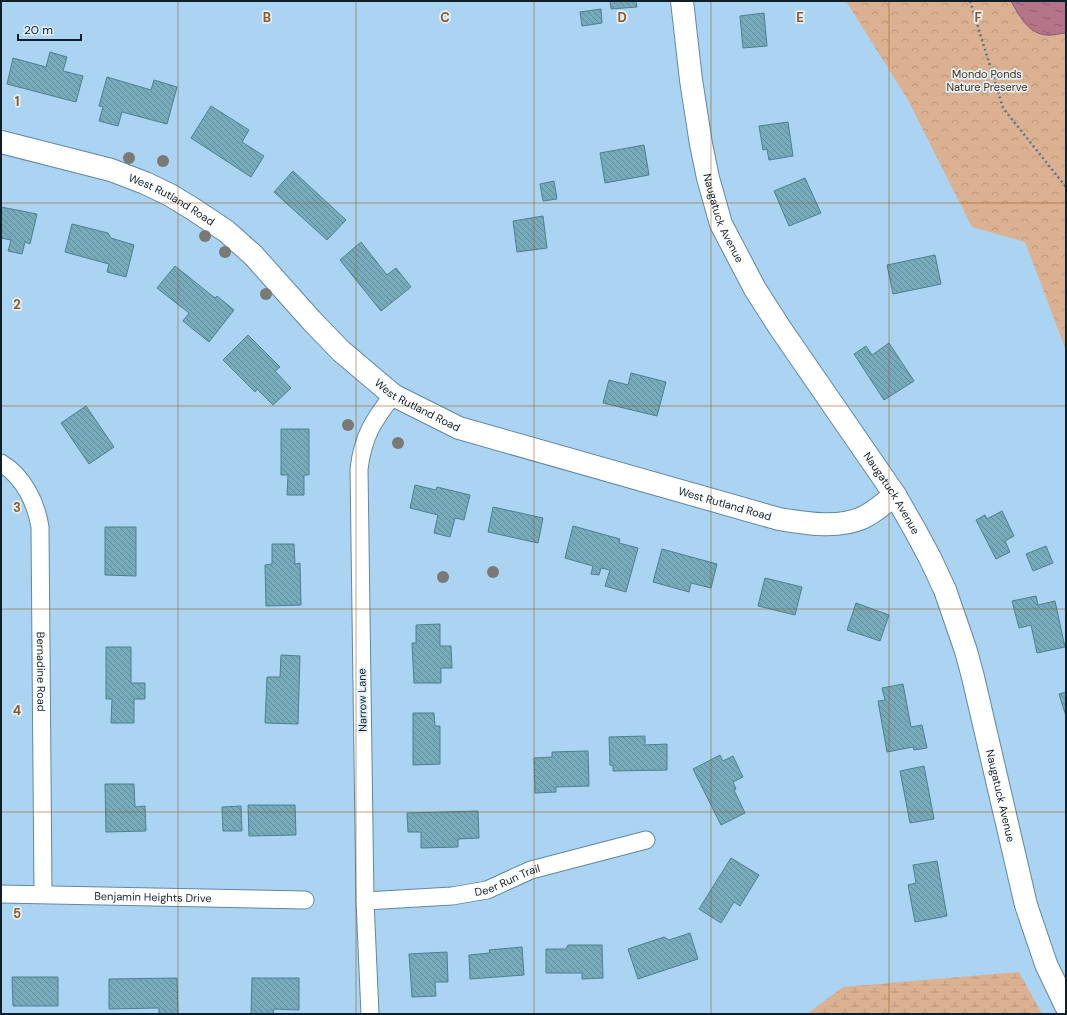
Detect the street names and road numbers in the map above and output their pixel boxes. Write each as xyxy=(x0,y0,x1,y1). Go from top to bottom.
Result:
street label: West Rutland Road xyxy=(127,170,217,229)
street label: Naugatuck Avenue xyxy=(700,172,747,265)
street label: West Rutland Road xyxy=(372,376,463,435)
street label: Naugatuck Avenue xyxy=(861,449,923,537)
street label: West Rutland Road xyxy=(677,484,773,524)
street label: Bernadine Road xyxy=(34,632,49,712)
street label: Narrow Lane xyxy=(354,668,370,732)
street label: Naugatuck Avenue xyxy=(983,748,1018,843)
street label: Deer Run Trail xyxy=(473,861,541,899)
street label: Benjamin Heights Drive xyxy=(94,889,212,905)

